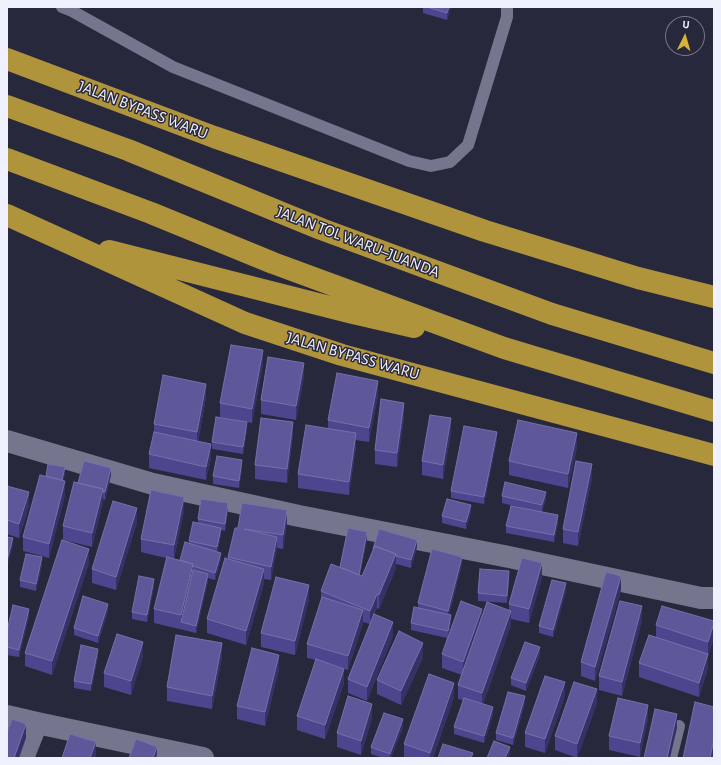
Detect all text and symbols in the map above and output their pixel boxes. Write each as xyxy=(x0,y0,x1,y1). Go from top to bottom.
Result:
north arrow xyxy=(665,16,705,56)
text: U xyxy=(682,19,690,30)
street label: JALAN BYPASS WARU xyxy=(76,76,210,144)
street label: JALAN TOL WARU–JUANDA xyxy=(274,202,442,282)
street label: JALAN BYPASS WARU xyxy=(285,328,421,384)

